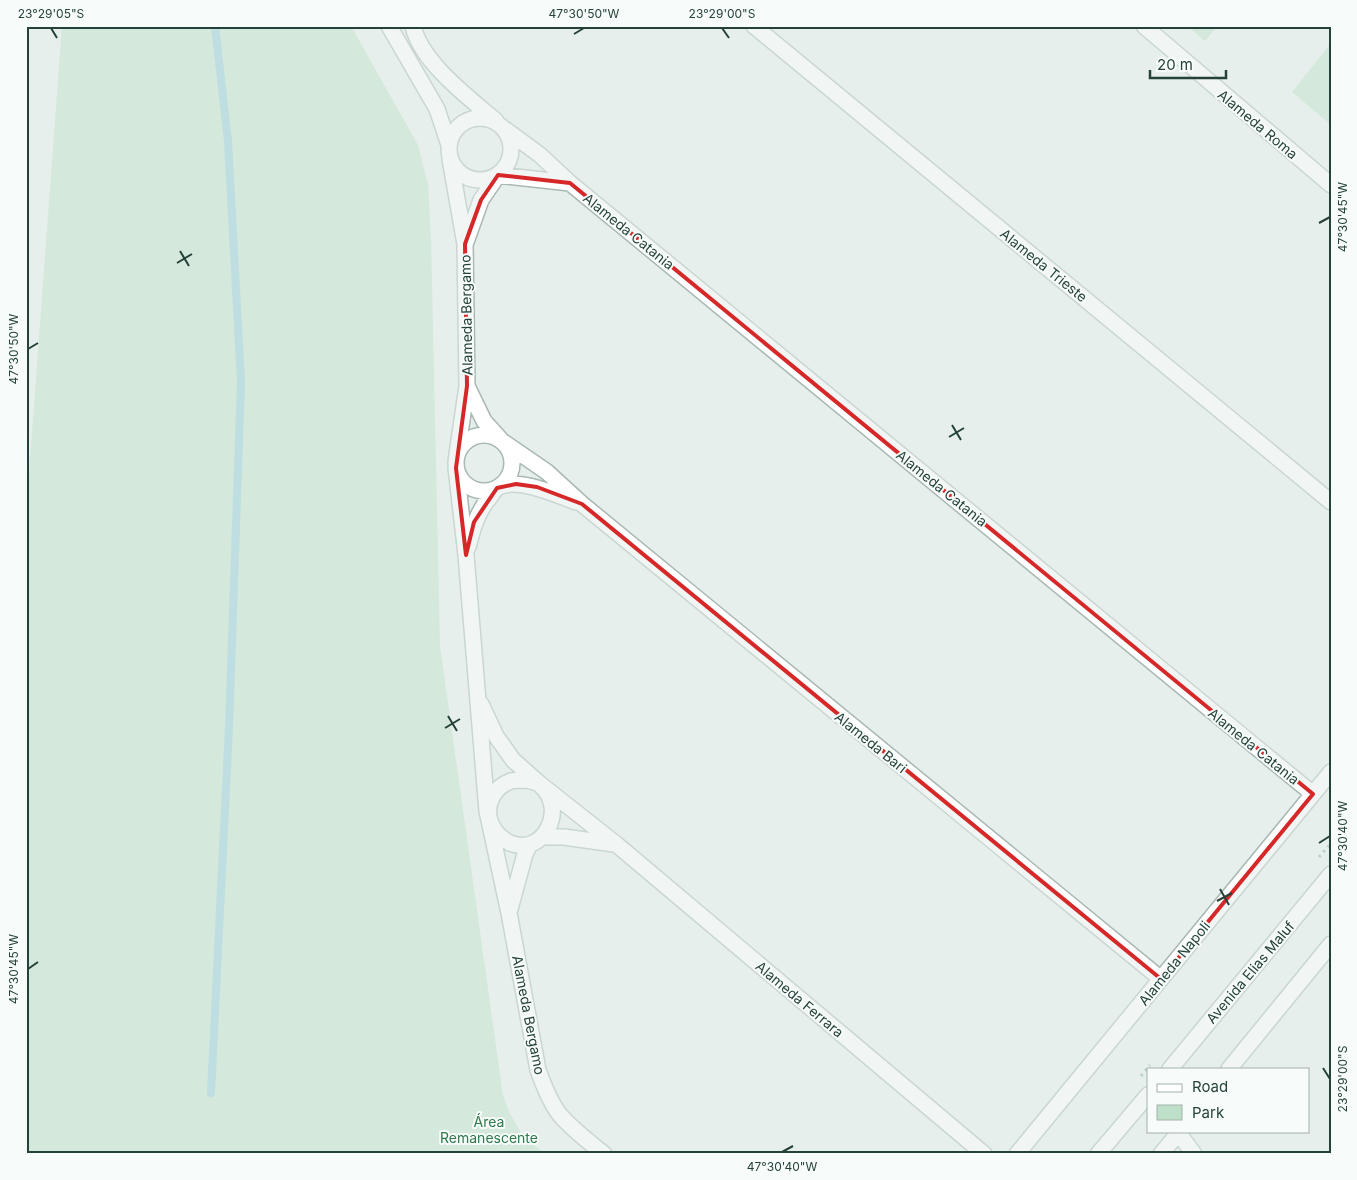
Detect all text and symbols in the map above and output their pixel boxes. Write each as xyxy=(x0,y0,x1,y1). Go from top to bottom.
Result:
text: 23°29'05"S xyxy=(18,6,85,21)
text: 47°30'50"W xyxy=(549,6,620,21)
text: 23°29'00"S xyxy=(689,6,756,21)
scale bar xyxy=(1150,48,1226,80)
text: 20 m xyxy=(1157,55,1193,74)
street label: Alameda Roma xyxy=(1215,86,1301,162)
text: 47°30'45"W xyxy=(1335,182,1350,252)
street label: Alameda Catania xyxy=(580,189,678,273)
street label: Alameda Trieste xyxy=(997,225,1091,305)
street label: Alameda Bergamo xyxy=(456,254,476,376)
text: 47°30'50"W xyxy=(6,313,21,384)
street label: Alameda Catania xyxy=(893,446,991,530)
street label: Alameda Catania xyxy=(1205,704,1303,788)
street label: Alameda Bari xyxy=(832,708,910,776)
text: 47°30'40"W xyxy=(1335,801,1350,871)
street label: Alameda Napoli xyxy=(1135,917,1213,1009)
street label: Avenida Elias Maluf xyxy=(1202,917,1298,1027)
text: 47°30'45"W xyxy=(6,934,21,1004)
street label: Alameda Bergamo xyxy=(509,954,549,1076)
street label: Alameda Ferrara xyxy=(753,957,847,1041)
text: 23°29'00"S xyxy=(1335,1045,1350,1112)
legend xyxy=(1147,1068,1310,1132)
text: Road xyxy=(1192,1077,1228,1096)
text: Park xyxy=(1192,1103,1225,1122)
park label: Área Remanescente xyxy=(440,1113,538,1146)
text: 47°30'40"W xyxy=(747,1159,817,1174)

